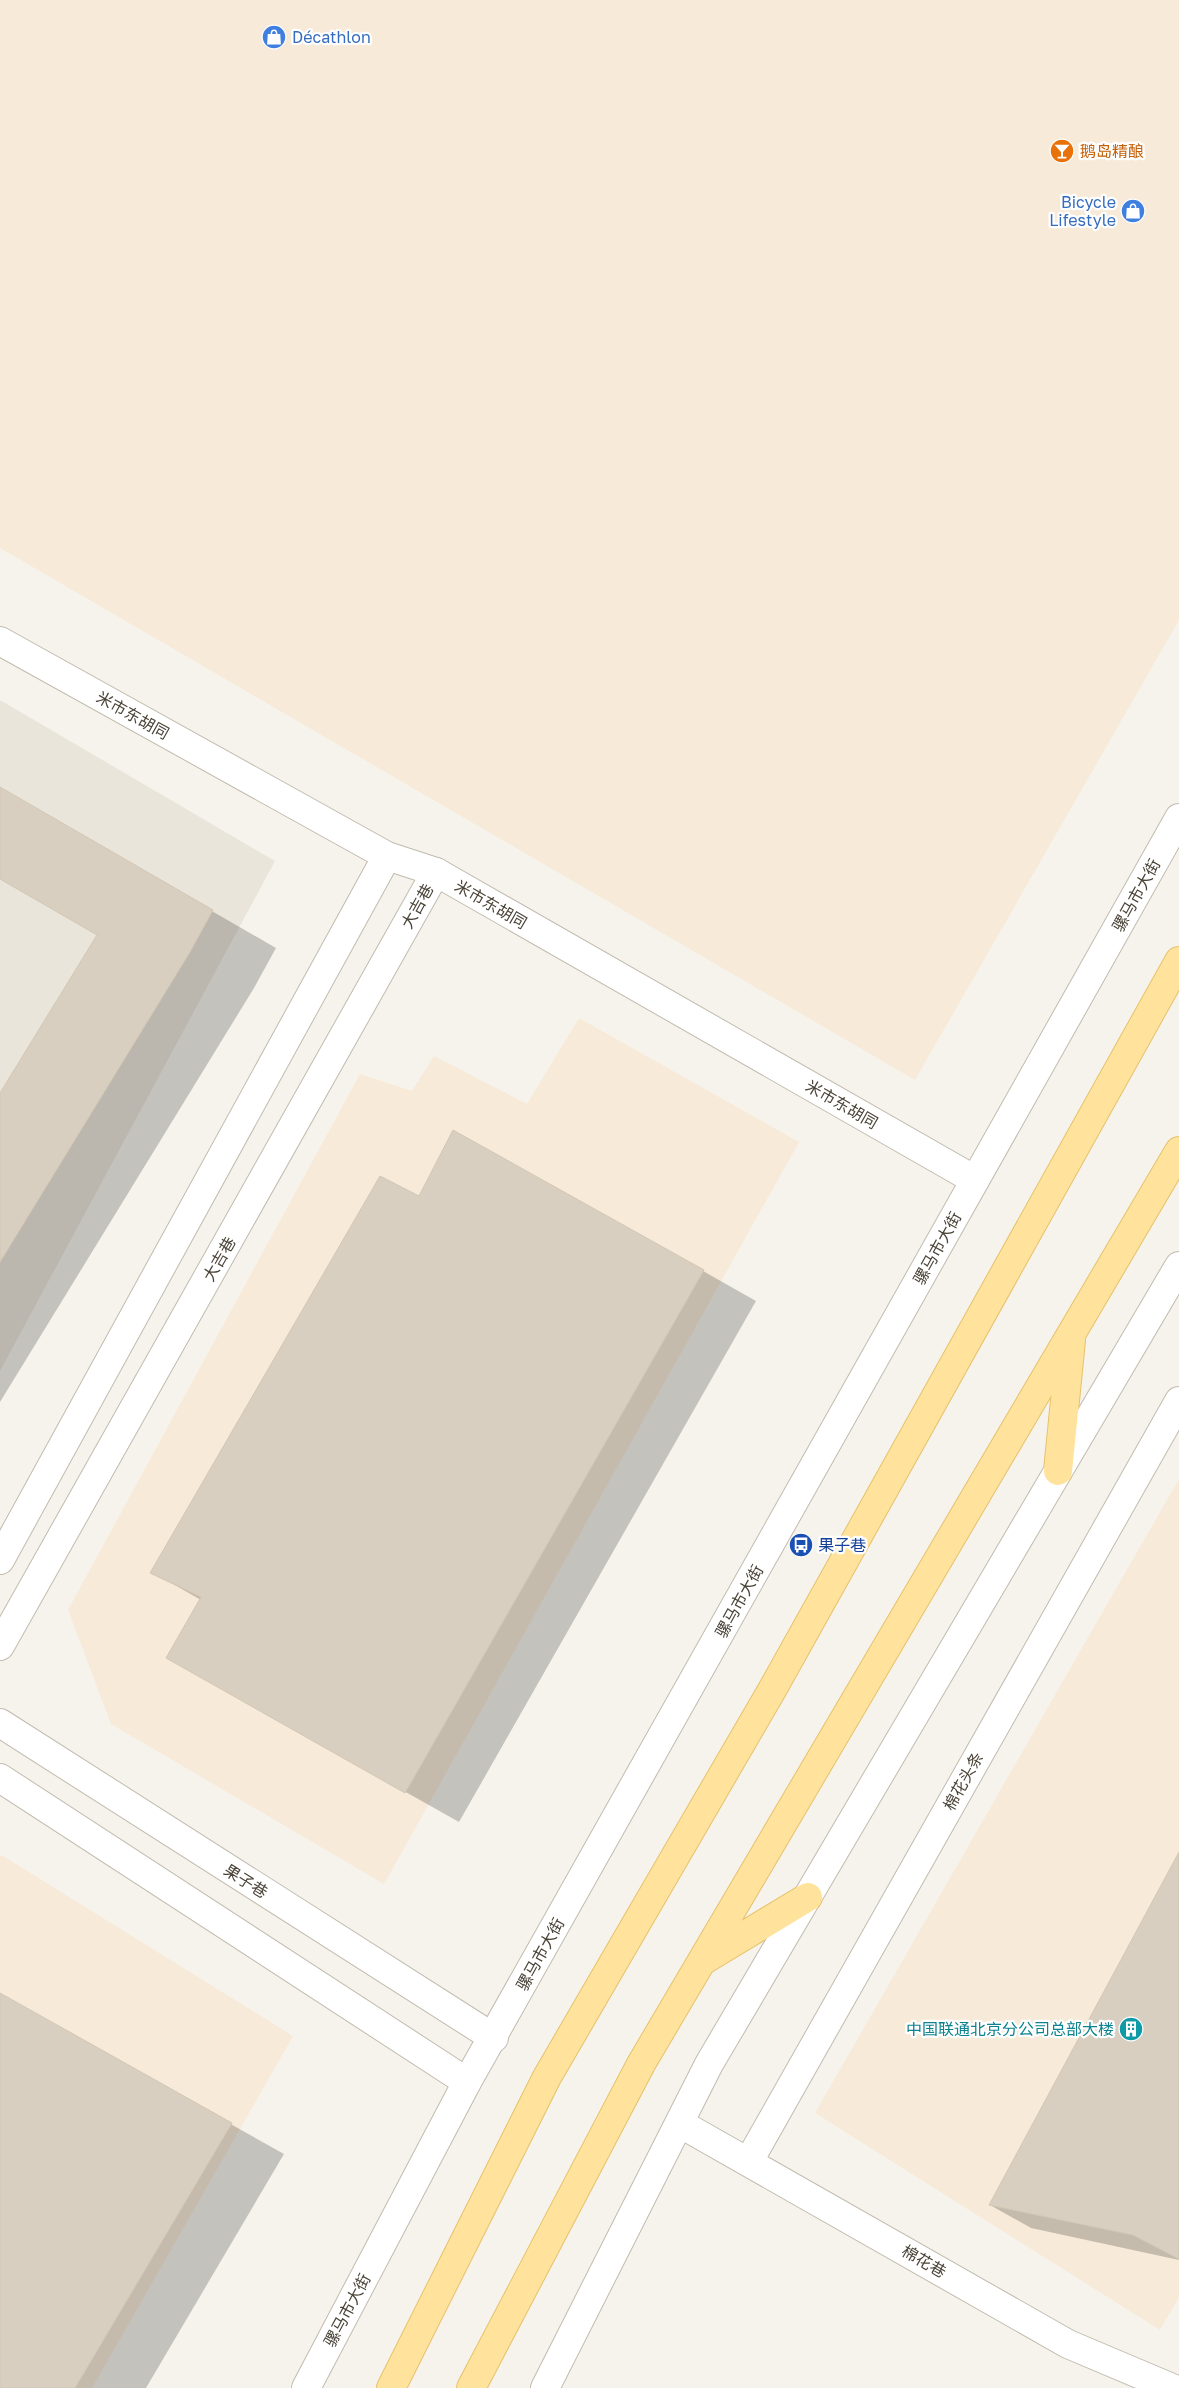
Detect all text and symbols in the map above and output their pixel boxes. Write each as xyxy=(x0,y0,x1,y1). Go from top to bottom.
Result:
shop icon: Décathlon xyxy=(261,24,287,50)
place label: Décathlon xyxy=(292,27,371,47)
bar icon: 鹅岛精酿 xyxy=(1049,138,1075,164)
place label: 鹅岛精酿 xyxy=(1080,141,1144,161)
place label: Bicycle Lifestyle xyxy=(1049,192,1116,230)
shop icon: Bicycle Lifestyle xyxy=(1120,198,1146,224)
street label: 米市东胡同 xyxy=(93,687,173,743)
street label: 骡马市大街 xyxy=(1108,855,1164,935)
street label: 米市东胡同 xyxy=(451,875,531,933)
street label: 大吉巷 xyxy=(397,880,437,932)
street label: 米市东胡同 xyxy=(802,1075,882,1133)
street label: 骡马市大街 xyxy=(909,1208,965,1288)
street label: 大吉巷 xyxy=(198,1233,240,1285)
bus stop icon: 果子巷 xyxy=(788,1532,814,1558)
place label: 果子巷 xyxy=(818,1535,866,1555)
street label: 骡马市大街 xyxy=(711,1561,767,1641)
street label: 棉花头条 xyxy=(939,1748,987,1814)
street label: 果子巷 xyxy=(220,1860,272,1902)
street label: 骡马市大街 xyxy=(512,1914,568,1994)
building icon: 中国联通北京分公司总部大楼 xyxy=(1118,2016,1144,2042)
place label: 中国联通北京分公司总部大楼 xyxy=(906,2019,1114,2039)
street label: 棉花巷 xyxy=(898,2240,950,2282)
street label: 骡马市大街 xyxy=(319,2270,375,2350)

